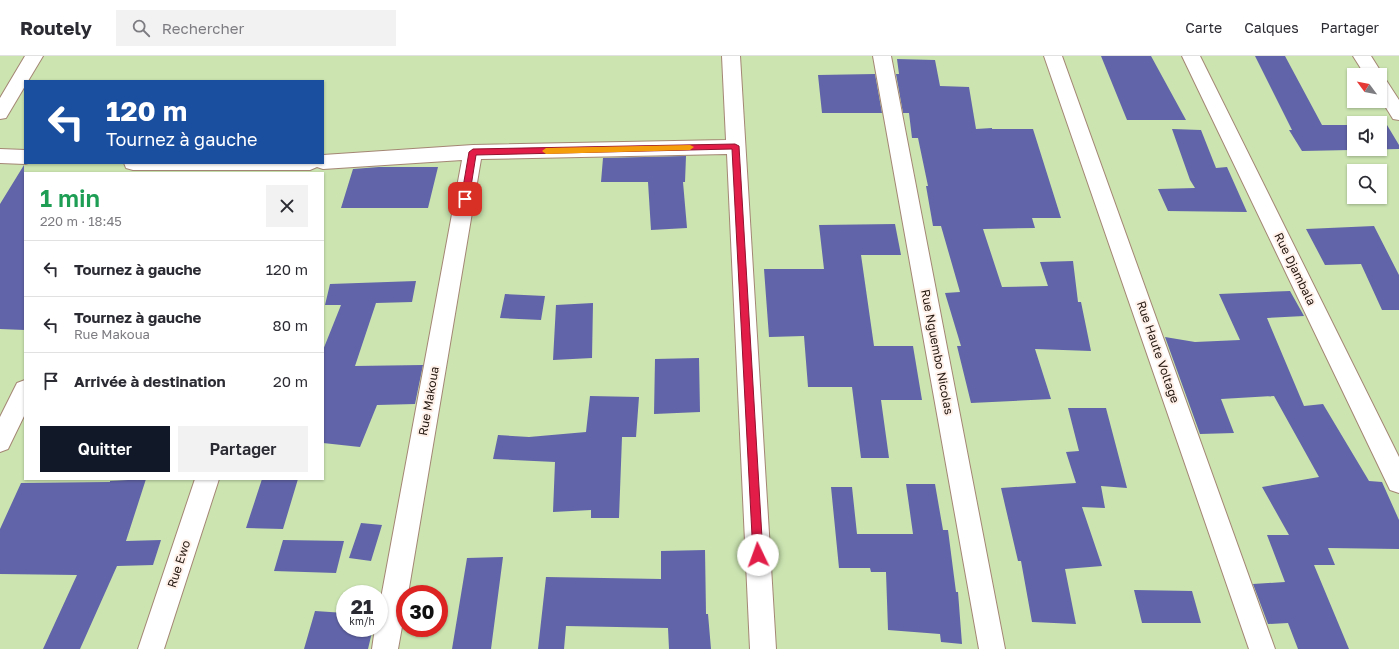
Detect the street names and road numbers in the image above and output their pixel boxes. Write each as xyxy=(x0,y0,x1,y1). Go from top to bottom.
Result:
street label: Rue Djambala xyxy=(1271,230,1319,308)
street label: Rue Nguembo Nicolas xyxy=(918,288,957,416)
street label: Rue Haute Voltage xyxy=(1134,299,1183,405)
street label: Rue Makoua xyxy=(415,365,442,437)
street label: Rue Ewo xyxy=(164,538,193,590)

